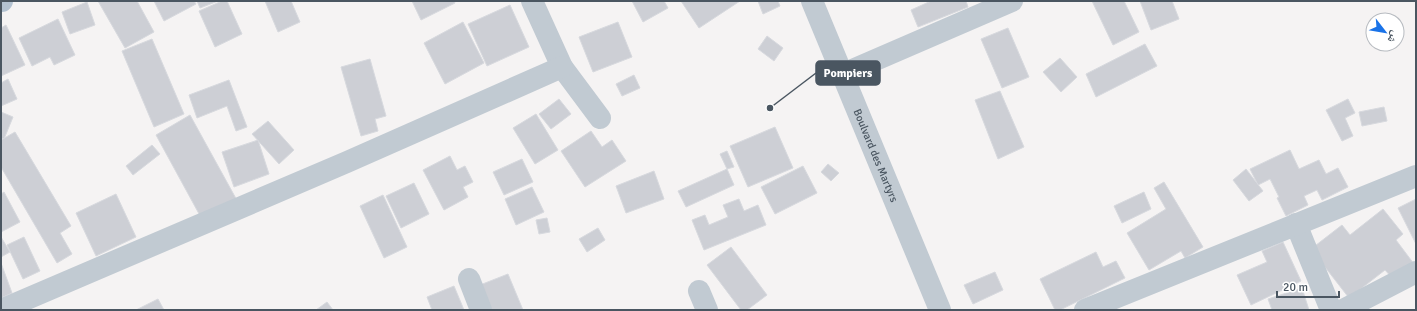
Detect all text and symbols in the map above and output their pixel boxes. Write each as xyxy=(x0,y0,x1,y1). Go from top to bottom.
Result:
north arrow xyxy=(1365,12,1405,52)
text: ش xyxy=(1384,28,1402,46)
callout: Pompiers xyxy=(816,61,880,85)
text: Pompiers xyxy=(824,66,873,81)
street label: Boulvard des Martyrs xyxy=(850,107,901,204)
scale bar xyxy=(1277,273,1339,299)
text: 20 m xyxy=(1283,280,1308,295)

